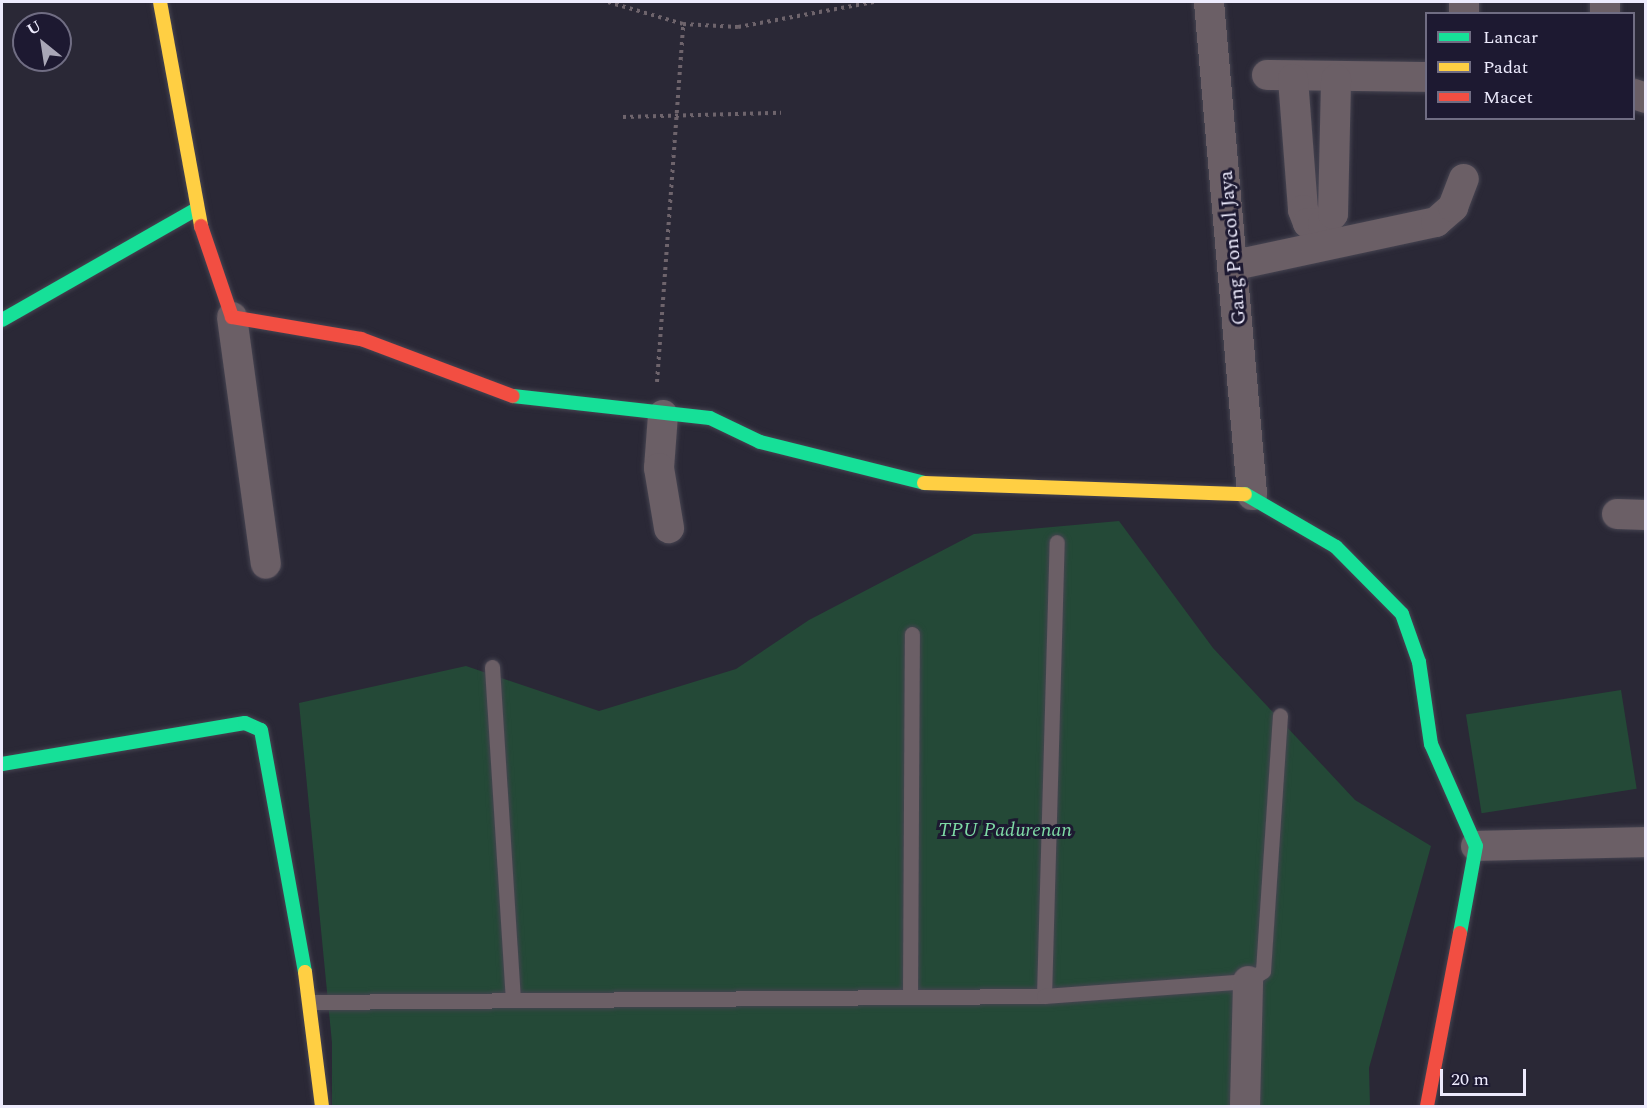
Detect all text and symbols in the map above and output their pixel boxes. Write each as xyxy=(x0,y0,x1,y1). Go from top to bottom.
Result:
north arrow xyxy=(12,12,72,72)
legend xyxy=(1425,12,1635,120)
text: U xyxy=(22,14,46,42)
text: Lancar xyxy=(1483,24,1538,51)
text: Padat xyxy=(1483,54,1528,81)
text: Macet xyxy=(1483,84,1533,111)
street label: Gang Poncol Jaya xyxy=(1214,170,1252,326)
park label: TPU Padurenan xyxy=(938,818,1072,842)
scale bar xyxy=(1443,1057,1528,1095)
text: 20 m xyxy=(1451,1066,1489,1093)

